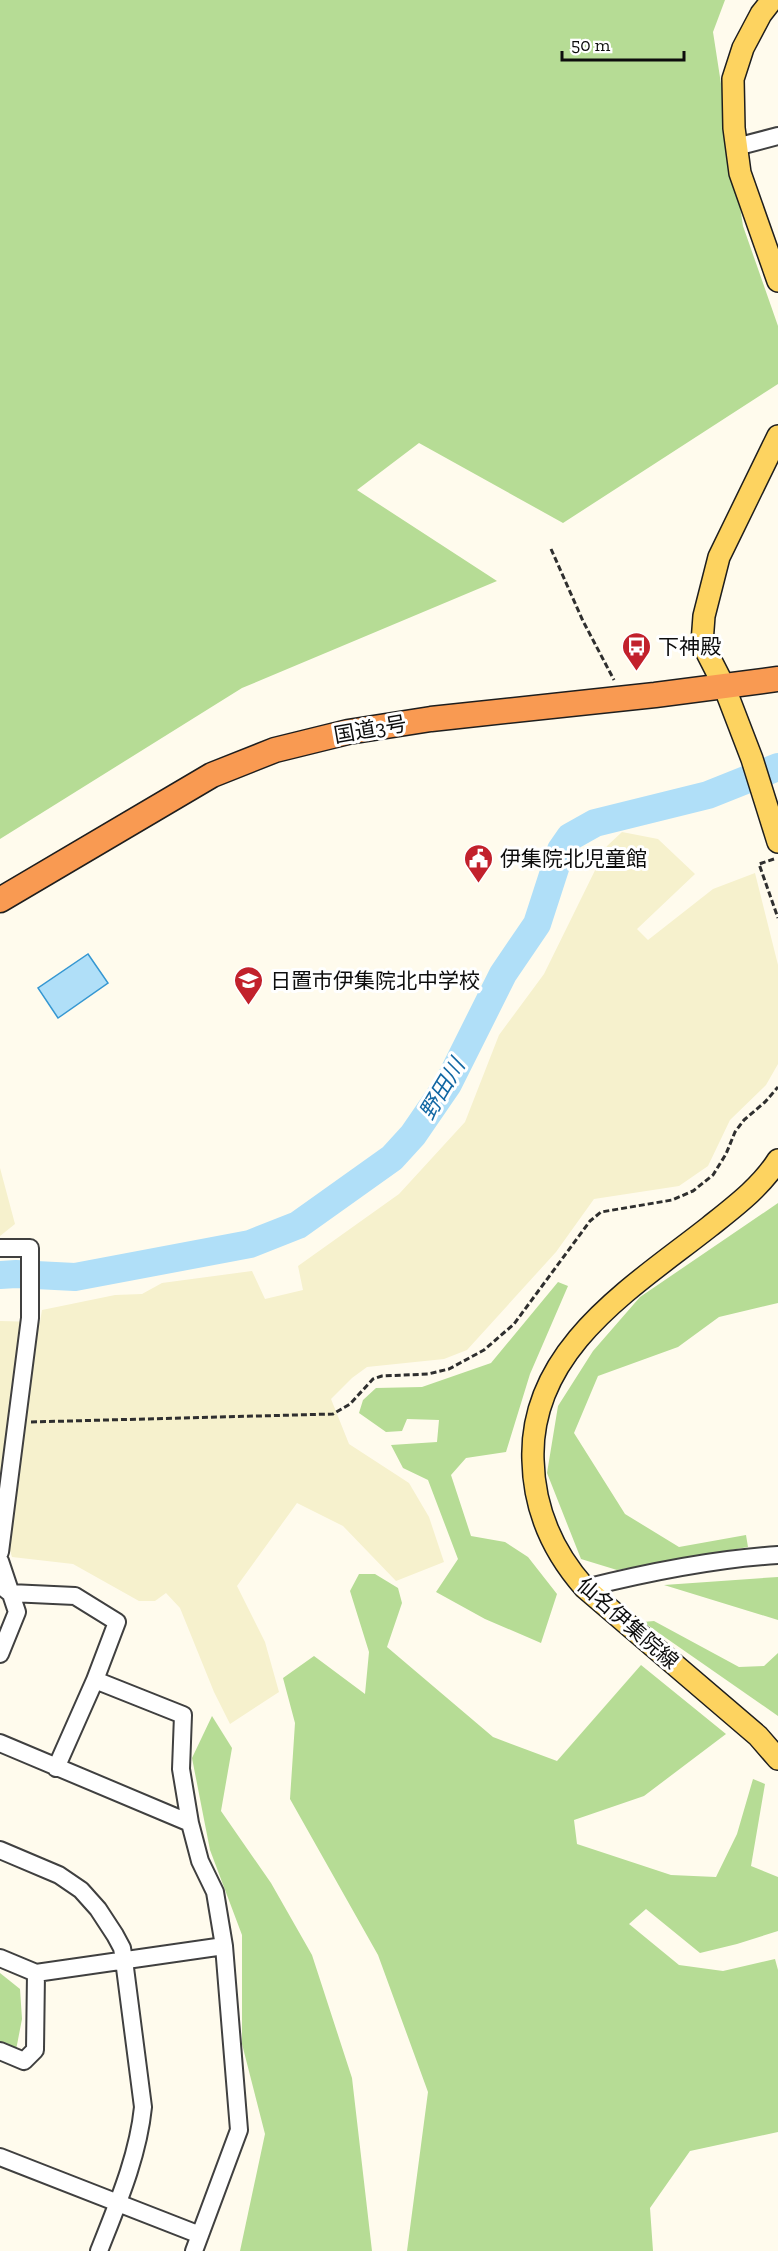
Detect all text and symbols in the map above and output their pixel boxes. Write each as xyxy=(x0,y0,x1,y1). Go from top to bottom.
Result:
scale bar xyxy=(562,24,684,62)
text: 50 m xyxy=(571,34,611,56)
bus stop icon: 下神殿 xyxy=(621,630,653,672)
place label: 下神殿 xyxy=(658,634,721,659)
street label: 国道3号 xyxy=(332,710,408,748)
public building icon: 伊集院北児童館 xyxy=(463,842,495,884)
place label: 伊集院北児童館 xyxy=(500,846,647,871)
school or university icon: 日置市伊集院北中学校 xyxy=(233,964,265,1006)
place label: 日置市伊集院北中学校 xyxy=(270,968,480,993)
water label: 野田川 xyxy=(413,1052,472,1124)
street label: 仙名伊集院線 xyxy=(572,1572,684,1674)

